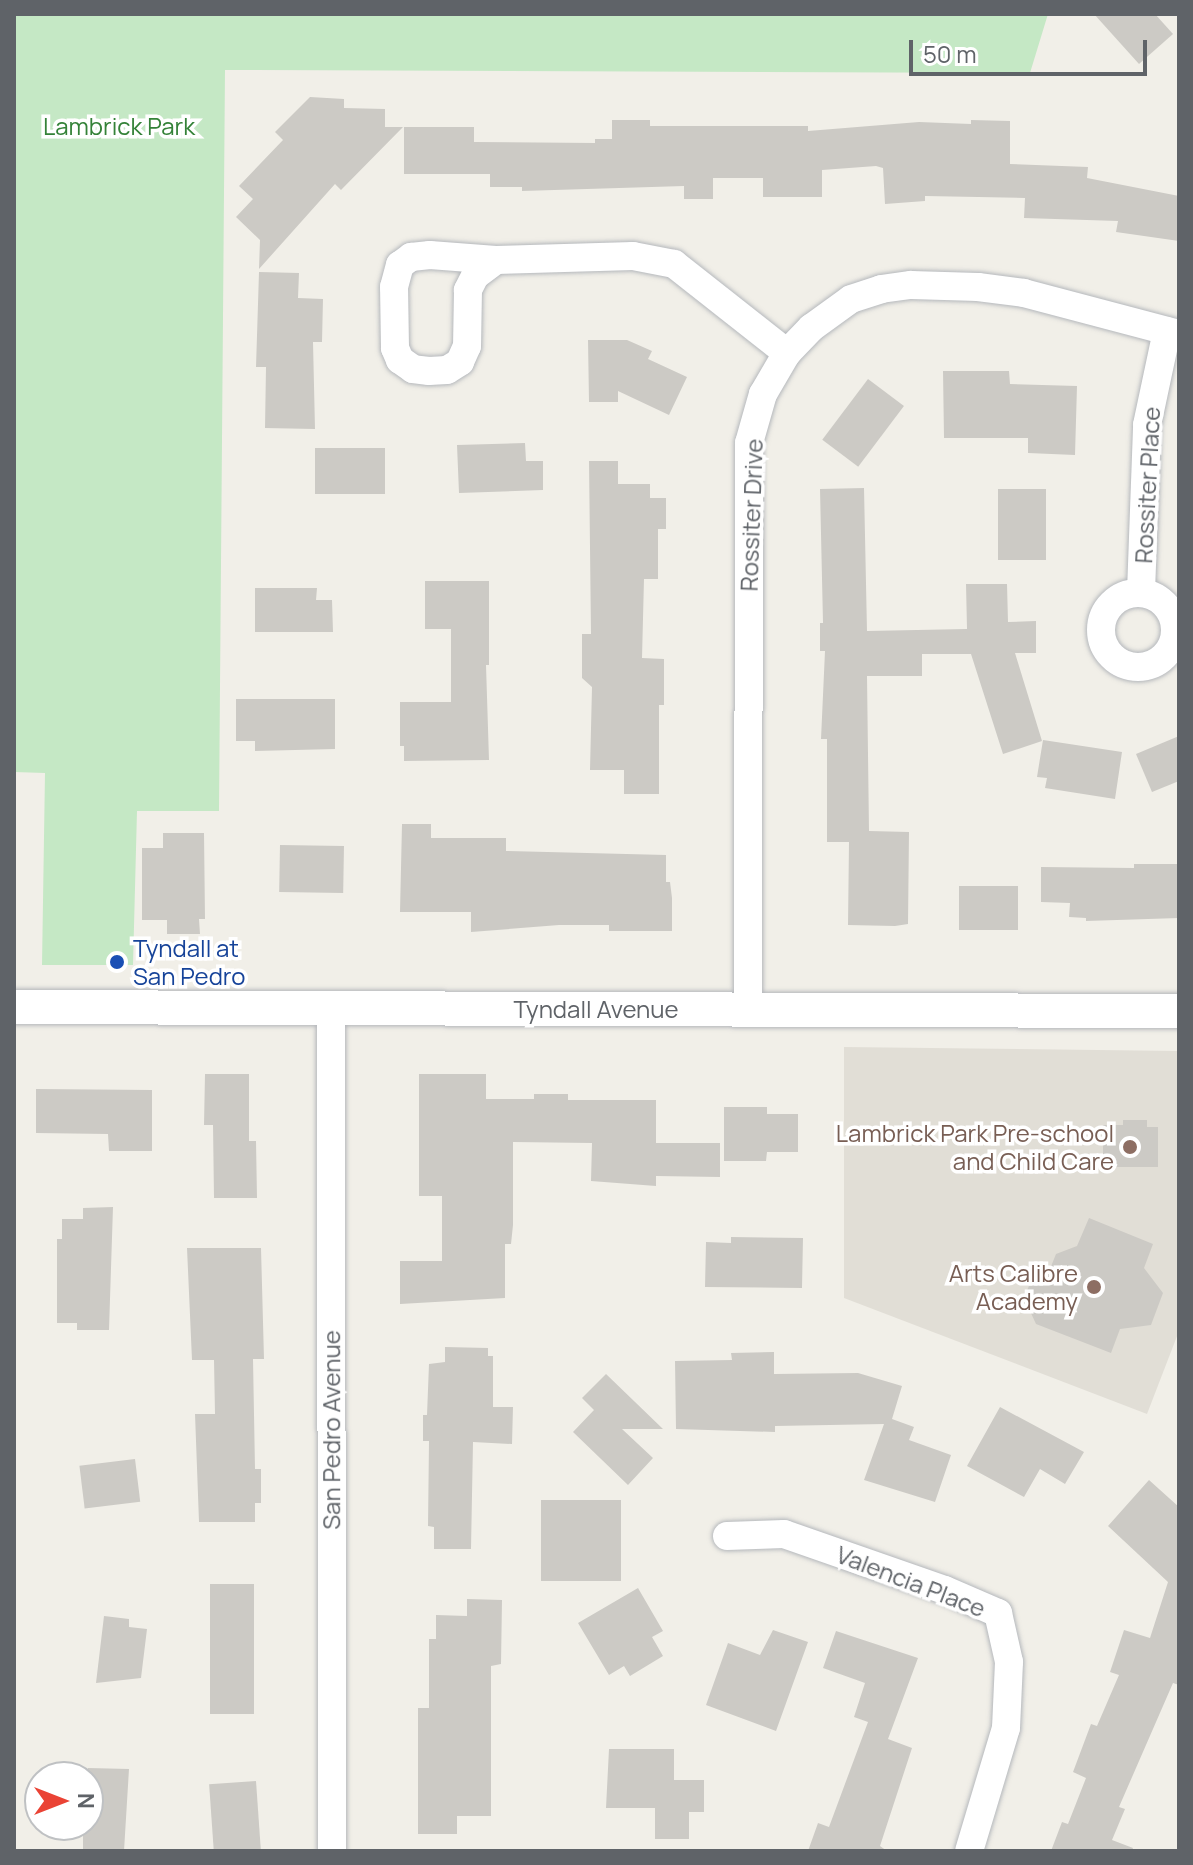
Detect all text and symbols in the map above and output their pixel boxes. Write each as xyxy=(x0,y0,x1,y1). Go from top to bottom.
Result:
scale bar xyxy=(913,24,1151,74)
text: 50 m xyxy=(923,37,977,70)
park label: Lambrick Park xyxy=(43,112,195,140)
street label: Rossiter Place xyxy=(1129,406,1165,564)
street label: Rossiter Drive xyxy=(734,438,768,592)
place label: Tyndall at San Pedro xyxy=(133,934,245,990)
marker: Tyndall at San Pedro xyxy=(108,953,126,971)
street label: Tyndall Avenue xyxy=(513,995,679,1023)
place label: Lambrick Park Pre-school and Child Care xyxy=(836,1119,1114,1175)
marker: Lambrick Park Pre-school and Child Care xyxy=(1121,1138,1139,1156)
place label: Arts Calibre Academy xyxy=(949,1259,1078,1315)
marker: Arts Calibre Academy xyxy=(1085,1278,1103,1296)
street label: San Pedro Avenue xyxy=(317,1330,345,1530)
street label: Valencia Place xyxy=(832,1539,990,1623)
north arrow xyxy=(24,1761,104,1841)
text: N xyxy=(71,1793,101,1809)

